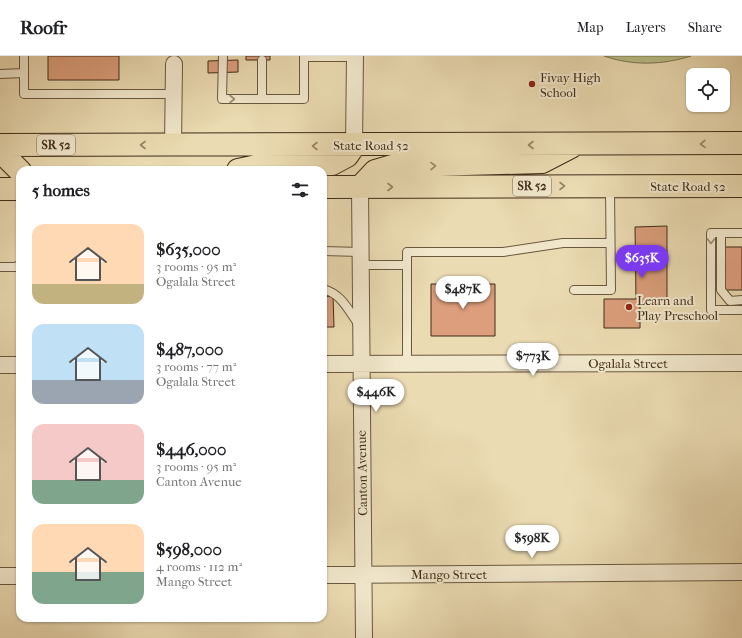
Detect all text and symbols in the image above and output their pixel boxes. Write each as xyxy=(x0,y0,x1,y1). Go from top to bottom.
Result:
text: Roofr xyxy=(20,17,67,39)
text: Map xyxy=(577,19,604,36)
text: Layers xyxy=(626,19,666,36)
text: Share xyxy=(688,19,722,36)
map controls xyxy=(686,68,730,112)
button: locate xyxy=(686,68,730,112)
place label: Fivay High School xyxy=(540,70,602,100)
marker: Fivay High School xyxy=(527,79,537,89)
one-way arrow xyxy=(229,95,235,103)
road number: SR 52 xyxy=(37,135,75,155)
street label: State Road 52 xyxy=(333,138,409,153)
one-way arrow xyxy=(700,140,706,148)
one-way arrow xyxy=(140,141,146,149)
one-way arrow xyxy=(528,141,534,149)
one-way arrow xyxy=(312,142,318,150)
one-way arrow xyxy=(430,162,436,170)
road number: SR 52 xyxy=(513,176,551,196)
icon: filters xyxy=(289,179,311,201)
street label: State Road 52 xyxy=(650,179,726,194)
text: 5 homes xyxy=(32,180,90,200)
one-way arrow xyxy=(559,182,565,190)
one-way arrow xyxy=(387,183,393,191)
one-way arrow xyxy=(707,238,715,244)
text: $635,000 xyxy=(156,239,221,259)
icon: home xyxy=(64,240,112,288)
pin: $635K xyxy=(614,245,670,279)
text: $635K xyxy=(625,250,659,265)
text: 3 rooms · 95 m² xyxy=(156,259,236,274)
text: Ogalala Street xyxy=(156,274,236,289)
pin: $487K xyxy=(435,276,491,310)
text: $487K xyxy=(444,281,482,296)
place label: Learn and Play Preschool xyxy=(637,293,718,323)
marker: Learn and Play Preschool xyxy=(624,302,634,312)
text: $487,000 xyxy=(156,339,224,359)
icon: home xyxy=(64,340,112,388)
pin: $773K xyxy=(505,343,561,377)
text: $773K xyxy=(516,348,550,363)
street label: Ogalala Street xyxy=(588,356,668,371)
text: 3 rooms · 77 m² xyxy=(156,359,236,374)
text: Ogalala Street xyxy=(156,374,236,389)
pin: $446K xyxy=(348,379,404,413)
text: $446K xyxy=(356,384,396,399)
street label: Canton Avenue xyxy=(354,429,370,516)
text: $446,000 xyxy=(156,439,226,459)
icon: home xyxy=(64,440,112,488)
text: 3 rooms · 95 m² xyxy=(156,459,236,474)
text: Canton Avenue xyxy=(156,474,242,489)
pin: $598K xyxy=(504,525,560,559)
text: $598K xyxy=(514,530,550,545)
text: $598,000 xyxy=(156,539,222,559)
icon: home xyxy=(64,540,112,588)
text: 4 rooms · 112 m² xyxy=(156,559,242,574)
street label: Mango Street xyxy=(411,567,487,582)
text: Mango Street xyxy=(156,574,232,589)

